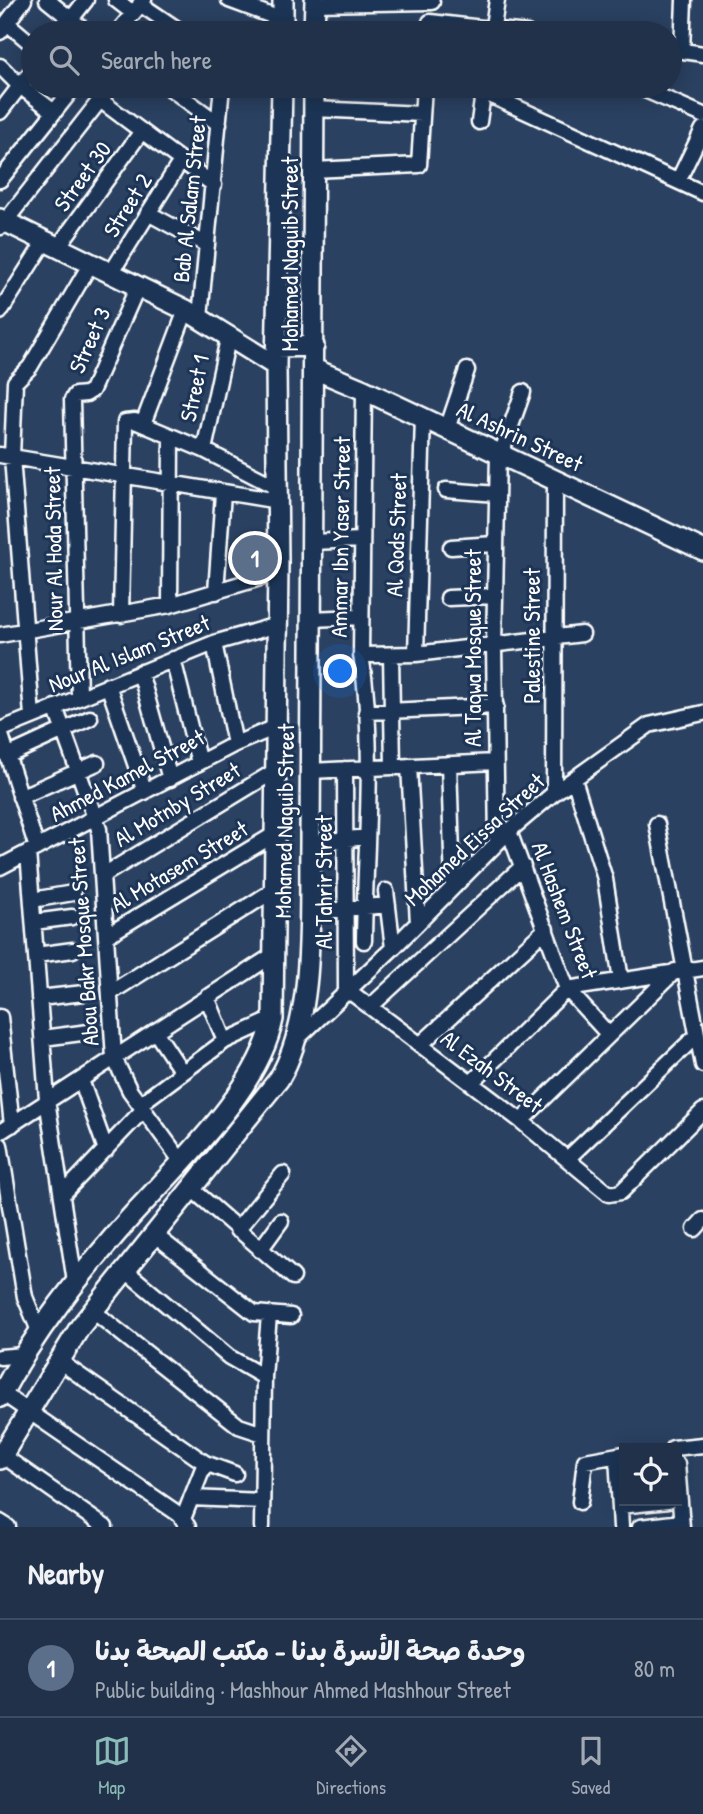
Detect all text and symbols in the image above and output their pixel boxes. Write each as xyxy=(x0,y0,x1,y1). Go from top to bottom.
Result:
search box xyxy=(21,21,682,98)
icon: search xyxy=(45,41,83,79)
text: Search here xyxy=(101,42,212,77)
street label: Bab Al Salam Street xyxy=(165,113,213,284)
street label: Street 30 xyxy=(46,135,118,217)
street label: Mohamed Naguib Street xyxy=(274,156,305,351)
street label: Street 2 xyxy=(95,167,159,243)
street label: Street 3 xyxy=(61,302,117,378)
street label: Street 1 xyxy=(172,352,216,424)
street label: Al Ashrin Street xyxy=(452,393,589,479)
street label: Ammar Ibn Yaser Street xyxy=(323,435,357,638)
street label: Nour Al Hoda Street xyxy=(36,465,70,631)
street label: Al Qods Street xyxy=(378,472,414,597)
pin: 1 xyxy=(232,532,278,584)
street label: Al Taqwa Mosque Street xyxy=(457,548,488,747)
street label: Palestine Street xyxy=(516,567,547,704)
street label: Nour Al Islam Street xyxy=(44,606,215,699)
your location xyxy=(323,654,357,688)
street label: Ahmed Kamel Street xyxy=(44,721,211,829)
street label: Mohamed Naguib Street xyxy=(267,722,301,919)
street label: Al Motnby Street xyxy=(108,754,247,854)
street label: Mohamed Eissa Street xyxy=(397,765,552,912)
street label: Al Motasem Street xyxy=(105,812,254,919)
street label: Al Tahrir Street xyxy=(308,814,339,949)
street label: Abou Bakr Mosque Street xyxy=(60,836,106,1047)
street label: Al Hashem Street xyxy=(525,837,606,984)
street label: Al Ezah Street xyxy=(435,1022,550,1120)
map controls xyxy=(619,1443,682,1506)
button: locate xyxy=(619,1443,682,1506)
text: Nearby xyxy=(28,1553,104,1593)
text: وحدة صحة الأسرة بدنا - مكتب الصحة بدنا xyxy=(95,1633,526,1668)
text: 1 xyxy=(47,1653,55,1684)
text: 80 m xyxy=(634,1653,675,1684)
text: Public building · Mashhour Ahmed Mashhour Street xyxy=(95,1674,511,1705)
tab: Map xyxy=(93,1732,131,1800)
tab: Directions xyxy=(316,1732,386,1800)
tab: Saved xyxy=(572,1732,610,1800)

